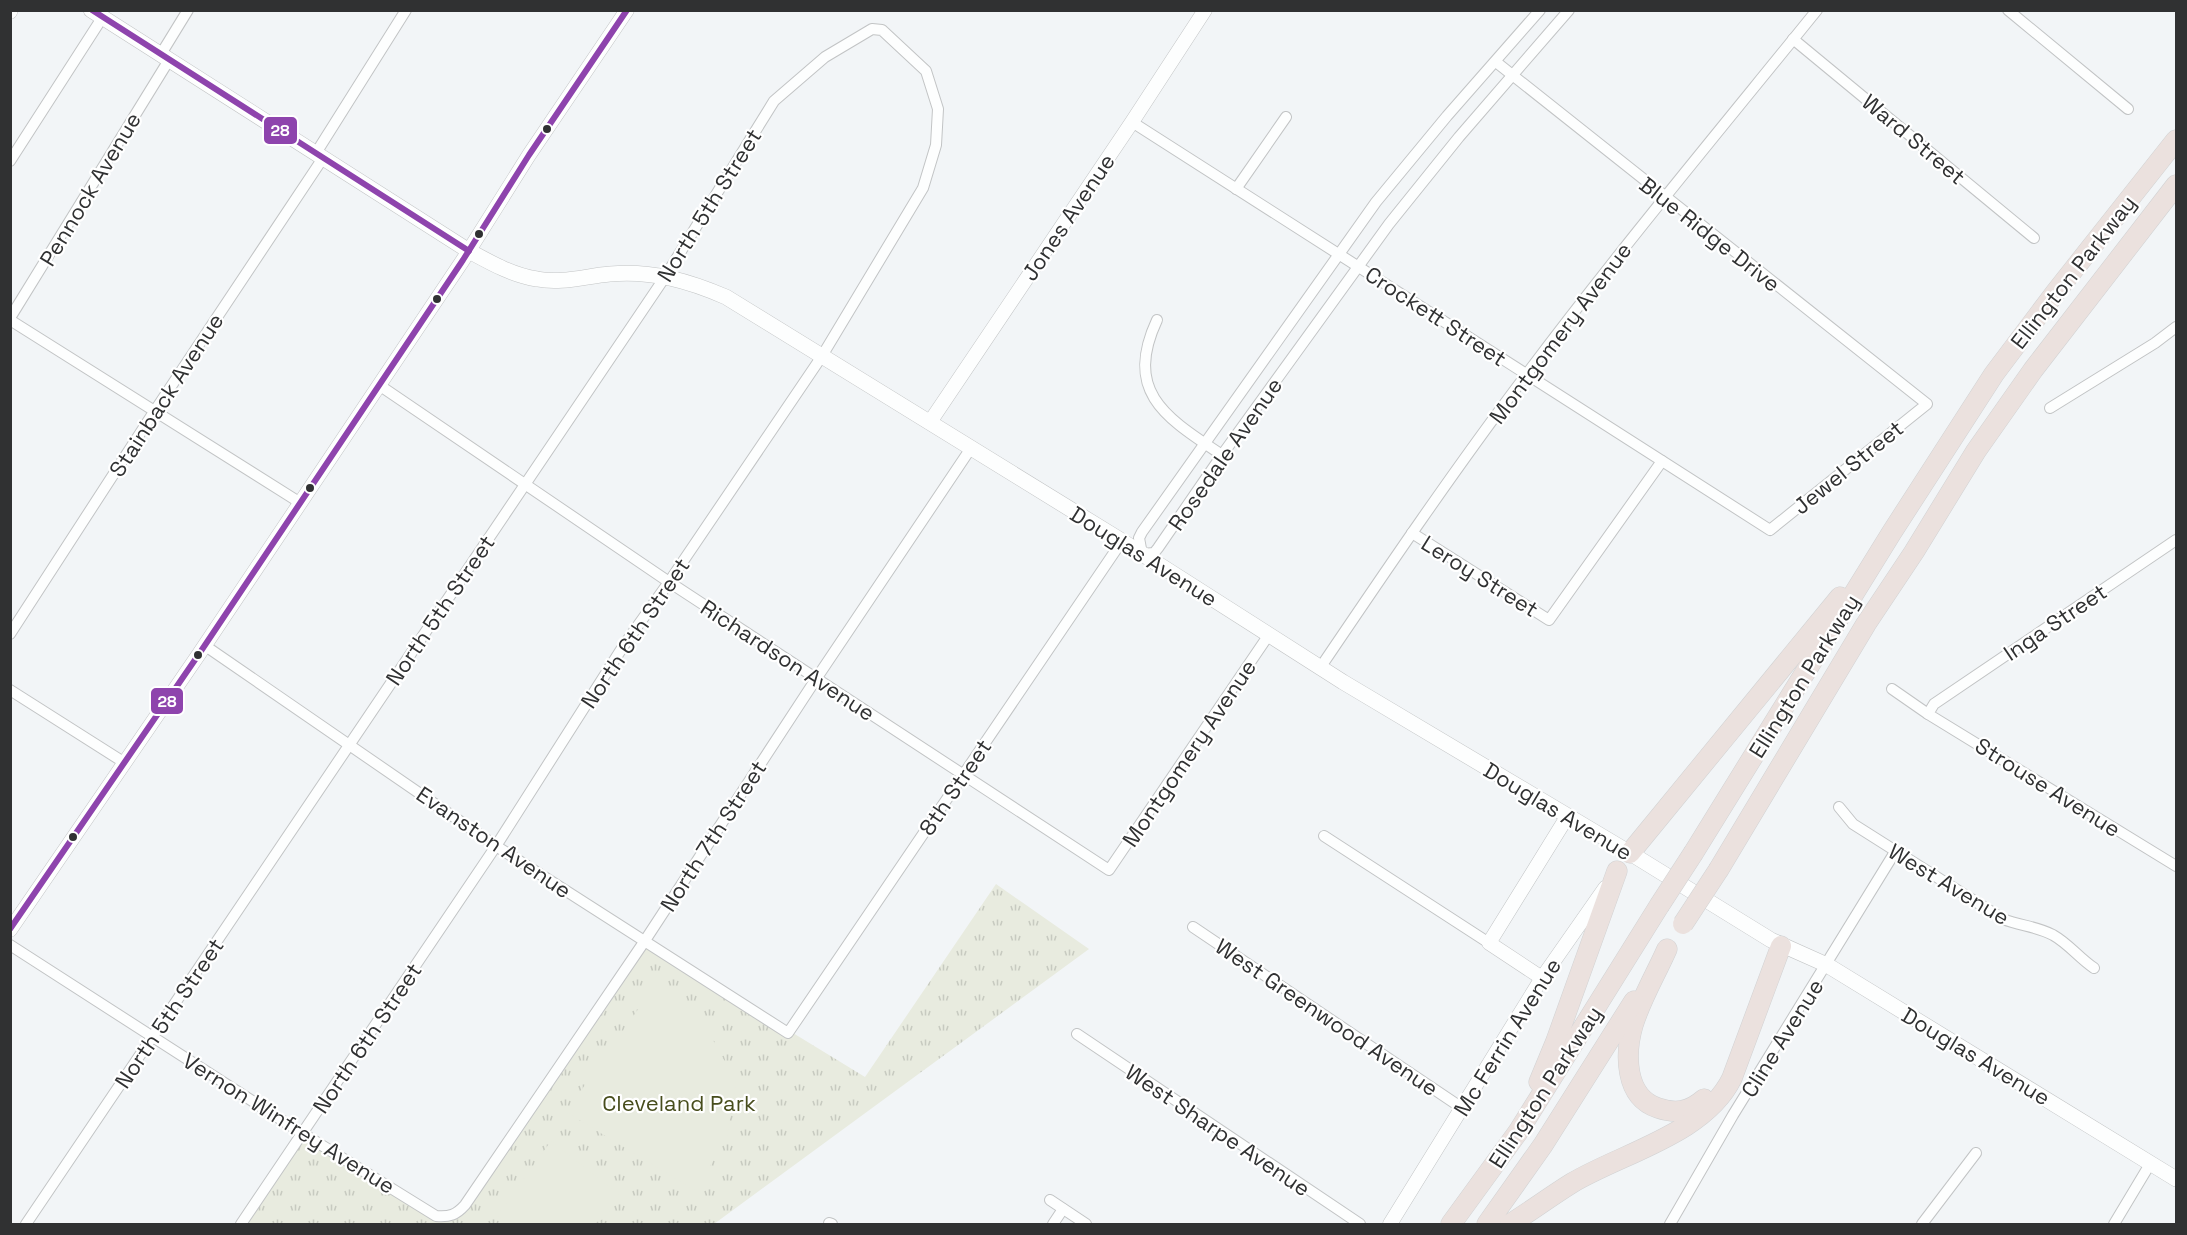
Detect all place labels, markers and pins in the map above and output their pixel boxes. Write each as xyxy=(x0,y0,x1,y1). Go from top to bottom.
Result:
unlabelled marker xyxy=(541,123,553,135)
unlabelled marker xyxy=(473,228,485,240)
unlabelled marker xyxy=(431,293,443,305)
unlabelled marker xyxy=(304,482,316,494)
unlabelled marker xyxy=(192,649,204,661)
unlabelled marker xyxy=(67,831,79,843)

